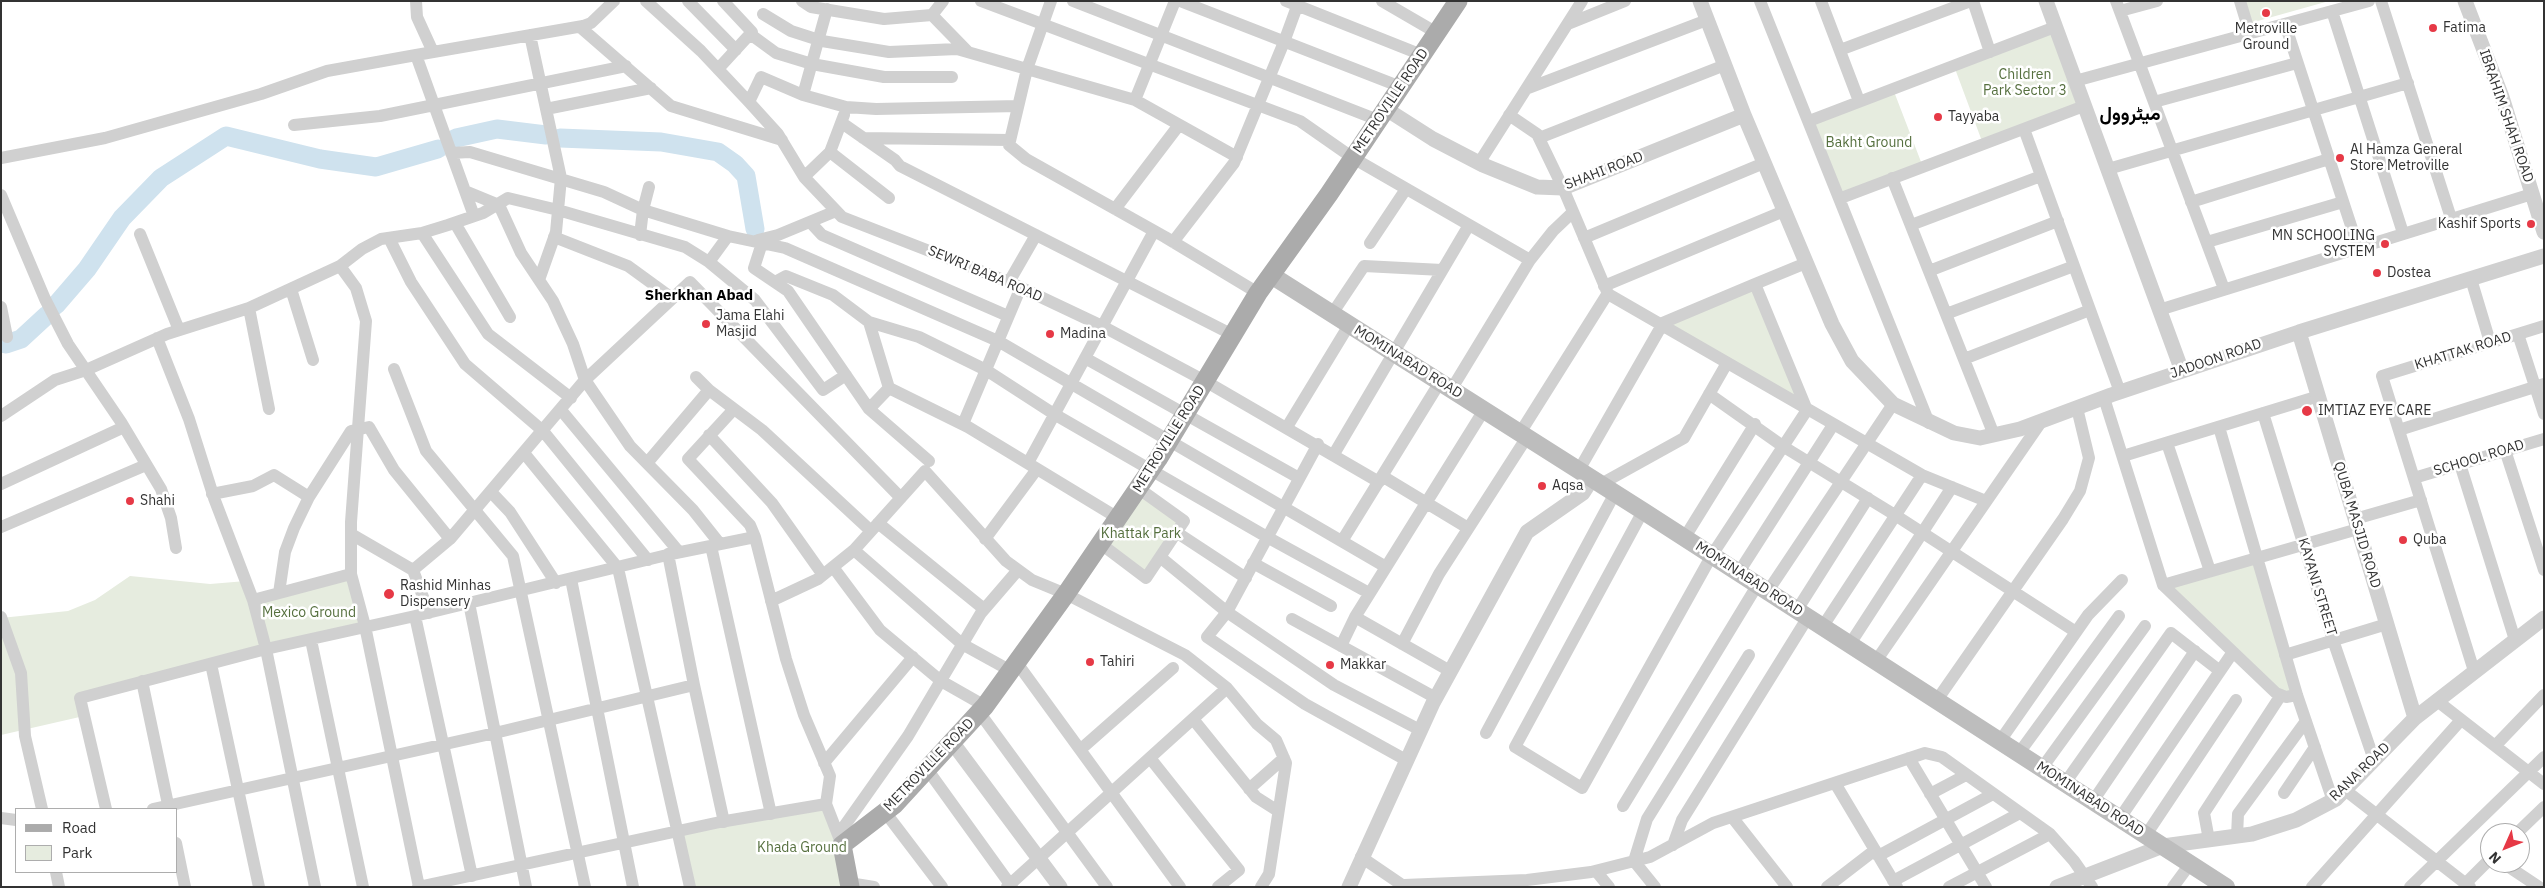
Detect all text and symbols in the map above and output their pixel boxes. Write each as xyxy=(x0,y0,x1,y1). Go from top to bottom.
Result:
marker: Metroville Ground xyxy=(2260,7,2272,19)
place label: Fatima xyxy=(2443,20,2486,36)
place label: Metroville Ground xyxy=(2235,21,2297,54)
marker: Fatima xyxy=(2427,22,2439,34)
street label: METROVILLE ROAD xyxy=(1350,45,1432,157)
street label: IBRAHIM SHAH ROAD xyxy=(2475,47,2537,185)
park label: Children Park Sector 3 xyxy=(1983,67,2067,100)
district label: میٹروول xyxy=(2099,104,2161,126)
place label: Tayyaba xyxy=(1948,109,1999,125)
marker: Tayyaba xyxy=(1932,111,1944,123)
park label: Bakht Ground xyxy=(1826,135,1912,151)
place label: Al Hamza General Store Metroville xyxy=(2350,142,2462,174)
street label: SHAHI ROAD xyxy=(1562,148,1646,194)
marker: Al Hamza General Store Metroville xyxy=(2334,152,2346,164)
place label: Kashif Sports xyxy=(2438,216,2521,232)
marker: Kashif Sports xyxy=(2525,218,2537,230)
place label: MN SCHOOLING SYSTEM xyxy=(2272,228,2375,260)
marker: MN SCHOOLING SYSTEM xyxy=(2379,238,2391,250)
street label: SEWRI BABA ROAD xyxy=(925,242,1045,306)
place label: Dostea xyxy=(2387,265,2431,281)
marker: Dostea xyxy=(2371,267,2383,279)
district label: Sherkhan Abad xyxy=(645,287,753,305)
place label: Jama Elahi Masjid xyxy=(716,308,785,341)
marker: Jama Elahi Masjid xyxy=(700,318,712,330)
street label: MOMINABAD ROAD xyxy=(1351,322,1465,402)
place label: Madina xyxy=(1060,326,1106,342)
marker: Madina xyxy=(1044,328,1056,340)
street label: KHATTAK ROAD xyxy=(2413,328,2513,374)
street label: JADOON ROAD xyxy=(2168,336,2264,382)
street label: METROVILLE ROAD xyxy=(1129,383,1209,495)
place label: IMTIAZ EYE CARE xyxy=(2318,403,2431,419)
marker: IMTIAZ EYE CARE xyxy=(2300,404,2314,418)
street label: SCHOOL ROAD xyxy=(2432,436,2526,480)
street label: QUBA MASJID ROAD xyxy=(2330,460,2384,590)
place label: Aqsa xyxy=(1552,478,1583,494)
marker: Aqsa xyxy=(1536,480,1548,492)
place label: Shahi xyxy=(140,493,175,509)
marker: Shahi xyxy=(124,495,136,507)
park label: Khattak Park xyxy=(1101,526,1181,542)
place label: Quba xyxy=(2413,532,2446,548)
marker: Quba xyxy=(2397,534,2409,546)
street label: KAYANI STREET xyxy=(2294,536,2340,638)
street label: MOMINABAD ROAD xyxy=(1692,538,1806,620)
place label: Rashid Minhas Dispensery xyxy=(400,578,491,610)
marker: Rashid Minhas Dispensery xyxy=(382,587,396,601)
park label: Mexico Ground xyxy=(262,605,356,621)
place label: Tahiri xyxy=(1100,654,1135,670)
marker: Tahiri xyxy=(1084,656,1096,668)
place label: Makkar xyxy=(1340,657,1386,673)
marker: Makkar xyxy=(1324,659,1336,671)
street label: METROVILLE ROAD xyxy=(880,715,978,815)
street label: RANA ROAD xyxy=(2326,739,2394,805)
street label: MOMINABAD ROAD xyxy=(2033,758,2147,840)
legend xyxy=(15,808,178,873)
text: Road xyxy=(62,818,97,837)
north arrow xyxy=(2480,823,2530,873)
park label: Khada Ground xyxy=(757,840,847,856)
text: Park xyxy=(62,843,92,862)
text: N xyxy=(2485,848,2505,868)

